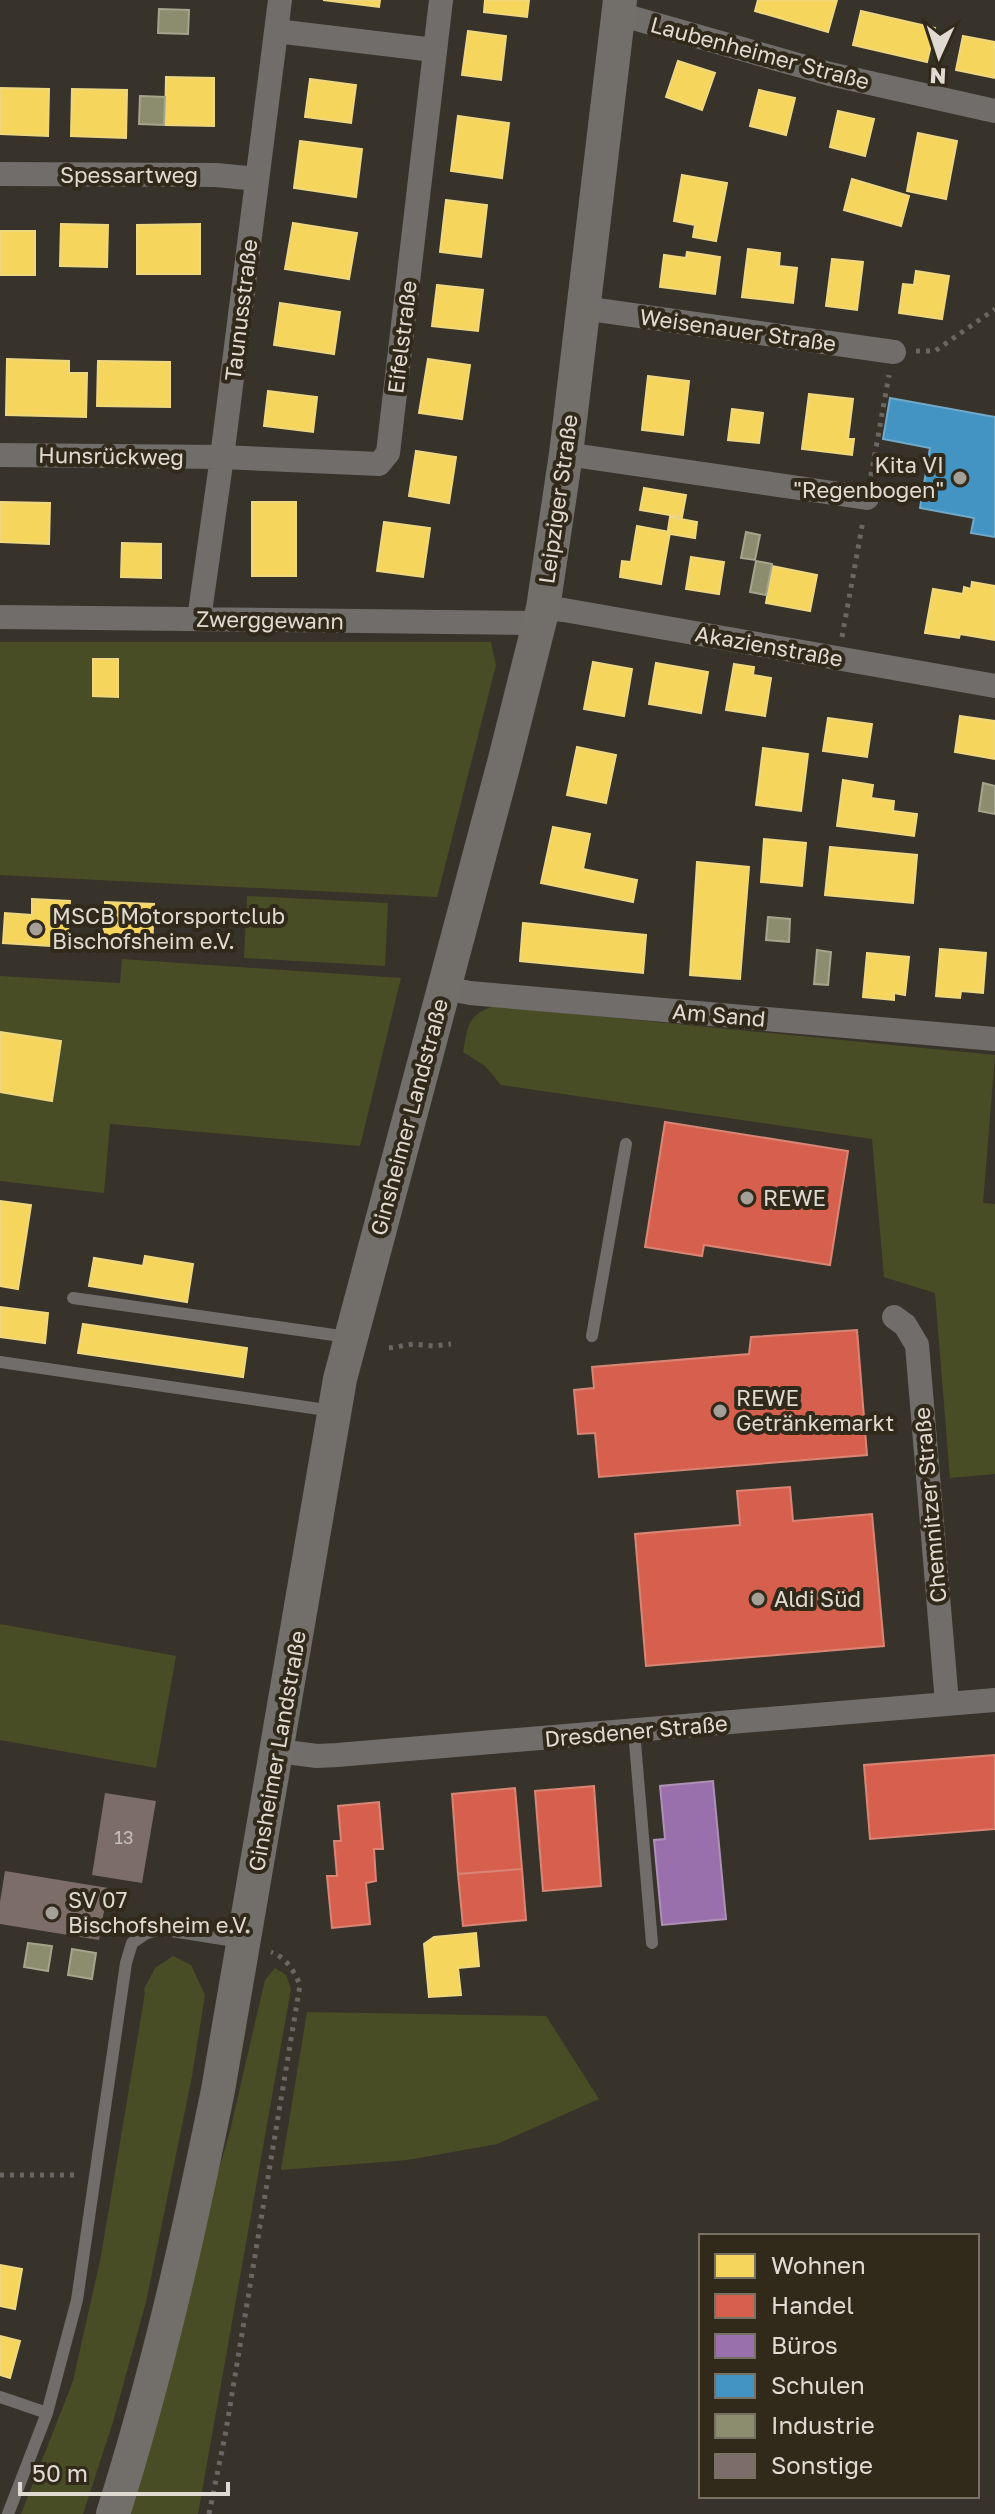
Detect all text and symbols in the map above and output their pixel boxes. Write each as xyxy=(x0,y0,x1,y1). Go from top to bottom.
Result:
street label: Laubenheimer Straße xyxy=(648,10,873,95)
north arrow xyxy=(899,16,979,96)
text: N xyxy=(929,63,947,90)
street label: Spessartweg xyxy=(60,161,198,188)
street label: Taunusstraße xyxy=(218,237,263,382)
street label: Eifelstraße xyxy=(381,279,422,395)
street label: Weisenauer Straße xyxy=(638,302,838,357)
street label: Leipziger Straße xyxy=(532,413,583,585)
street label: Hunsrückweg xyxy=(38,441,184,470)
place label: Kita VI "Regenbogen" xyxy=(793,451,944,503)
marker: Kita VI "Regenbogen" xyxy=(951,469,969,487)
street label: Zwerggewann xyxy=(196,605,344,634)
street label: Akazienstraße xyxy=(693,619,845,672)
place label: MSCB Motorsportclub Bischofsheim e.V. xyxy=(52,902,285,954)
marker: MSCB Motorsportclub Bischofsheim e.V. xyxy=(27,920,45,938)
street label: Ginsheimer Landstraße xyxy=(364,995,453,1238)
street label: Am Sand xyxy=(671,997,767,1032)
place label: REWE xyxy=(763,1184,826,1211)
marker: REWE xyxy=(738,1189,756,1207)
place label: REWE Getränkemarkt xyxy=(736,1384,894,1436)
marker: REWE Getränkemarkt xyxy=(711,1402,729,1420)
street label: Chemnitzer Straße xyxy=(908,1406,952,1604)
place label: Aldi Süd xyxy=(774,1585,861,1612)
marker: Aldi Süd xyxy=(749,1590,767,1608)
street label: Ginsheimer Landstraße xyxy=(242,1628,311,1873)
street label: Dresdener Straße xyxy=(543,1709,729,1752)
house number: 13 xyxy=(114,1826,134,1848)
place label: SV 07 Bischofsheim e.V. xyxy=(68,1886,251,1938)
marker: SV 07 Bischofsheim e.V. xyxy=(43,1904,61,1922)
legend xyxy=(699,2234,979,2498)
text: Wohnen xyxy=(771,2250,866,2279)
text: Handel xyxy=(771,2290,854,2319)
text: Büros xyxy=(771,2330,838,2359)
text: Schulen xyxy=(771,2370,865,2399)
text: Industrie xyxy=(771,2410,875,2439)
scale bar xyxy=(20,2446,228,2496)
text: Sonstige xyxy=(771,2450,873,2479)
text: 50 m xyxy=(32,2458,88,2487)

